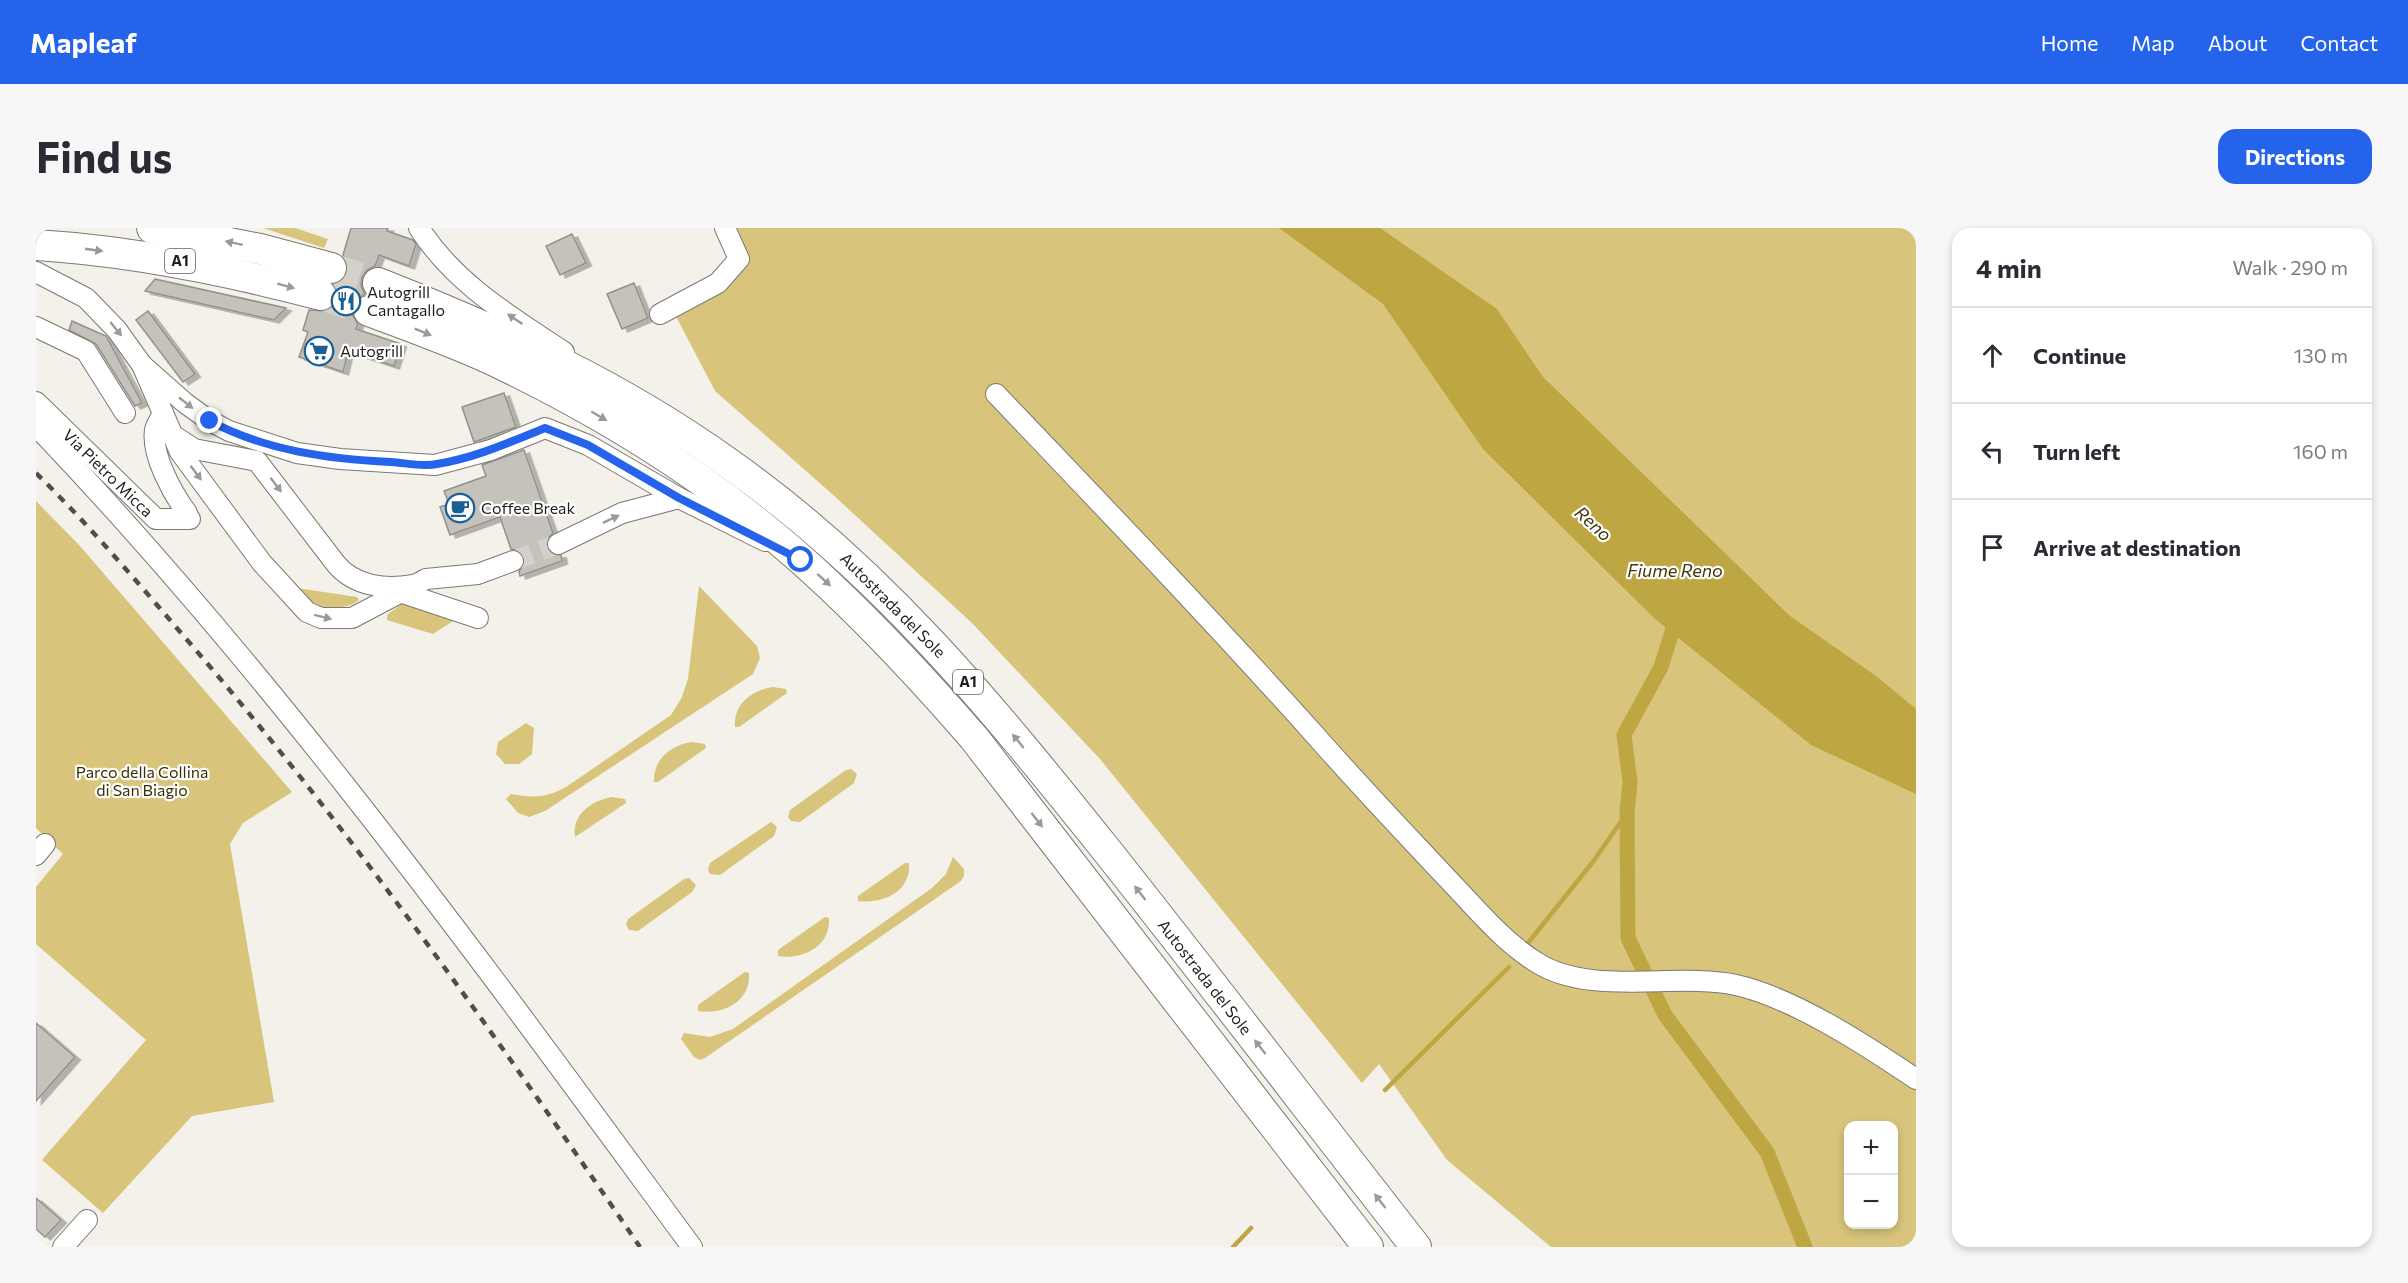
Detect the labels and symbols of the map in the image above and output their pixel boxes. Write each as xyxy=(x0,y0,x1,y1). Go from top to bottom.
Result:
one-way arrow xyxy=(224,238,243,247)
one-way arrow xyxy=(85,245,104,254)
road number: A1 xyxy=(165,249,195,273)
one-way arrow xyxy=(277,281,295,291)
place label: Autogrill Cantagallo xyxy=(367,282,445,319)
restaurant icon: Autogrill Cantagallo xyxy=(330,285,362,317)
one-way arrow xyxy=(507,314,523,325)
one-way arrow xyxy=(110,322,122,337)
one-way arrow xyxy=(414,328,432,337)
supermarket icon: Autogrill xyxy=(303,335,335,367)
place label: Autogrill xyxy=(340,341,403,360)
one-way arrow xyxy=(178,397,194,410)
route end xyxy=(196,407,222,433)
one-way arrow xyxy=(590,411,607,421)
street label: Via Pietro Micca xyxy=(59,425,157,520)
one-way arrow xyxy=(189,465,202,481)
one-way arrow xyxy=(270,478,282,493)
cafe icon: Coffee Break xyxy=(444,492,476,524)
place label: Coffee Break xyxy=(481,498,575,517)
water label: Reno xyxy=(1571,501,1617,545)
one-way arrow xyxy=(602,514,619,523)
route start xyxy=(787,546,813,572)
street label: Autostrada del Sole xyxy=(837,548,950,661)
water label: Fiume Reno xyxy=(1627,559,1723,581)
one-way arrow xyxy=(816,573,831,586)
one-way arrow xyxy=(314,612,332,622)
road number: A1 xyxy=(953,670,983,694)
one-way arrow xyxy=(1012,733,1025,749)
park label: Parco della Collina di San Biagio xyxy=(76,762,208,799)
one-way arrow xyxy=(1030,812,1042,827)
one-way arrow xyxy=(1135,886,1147,901)
street label: Autostrada del Sole xyxy=(1155,915,1256,1038)
one-way arrow xyxy=(1254,1039,1266,1055)
one-way arrow xyxy=(1373,1193,1386,1209)

